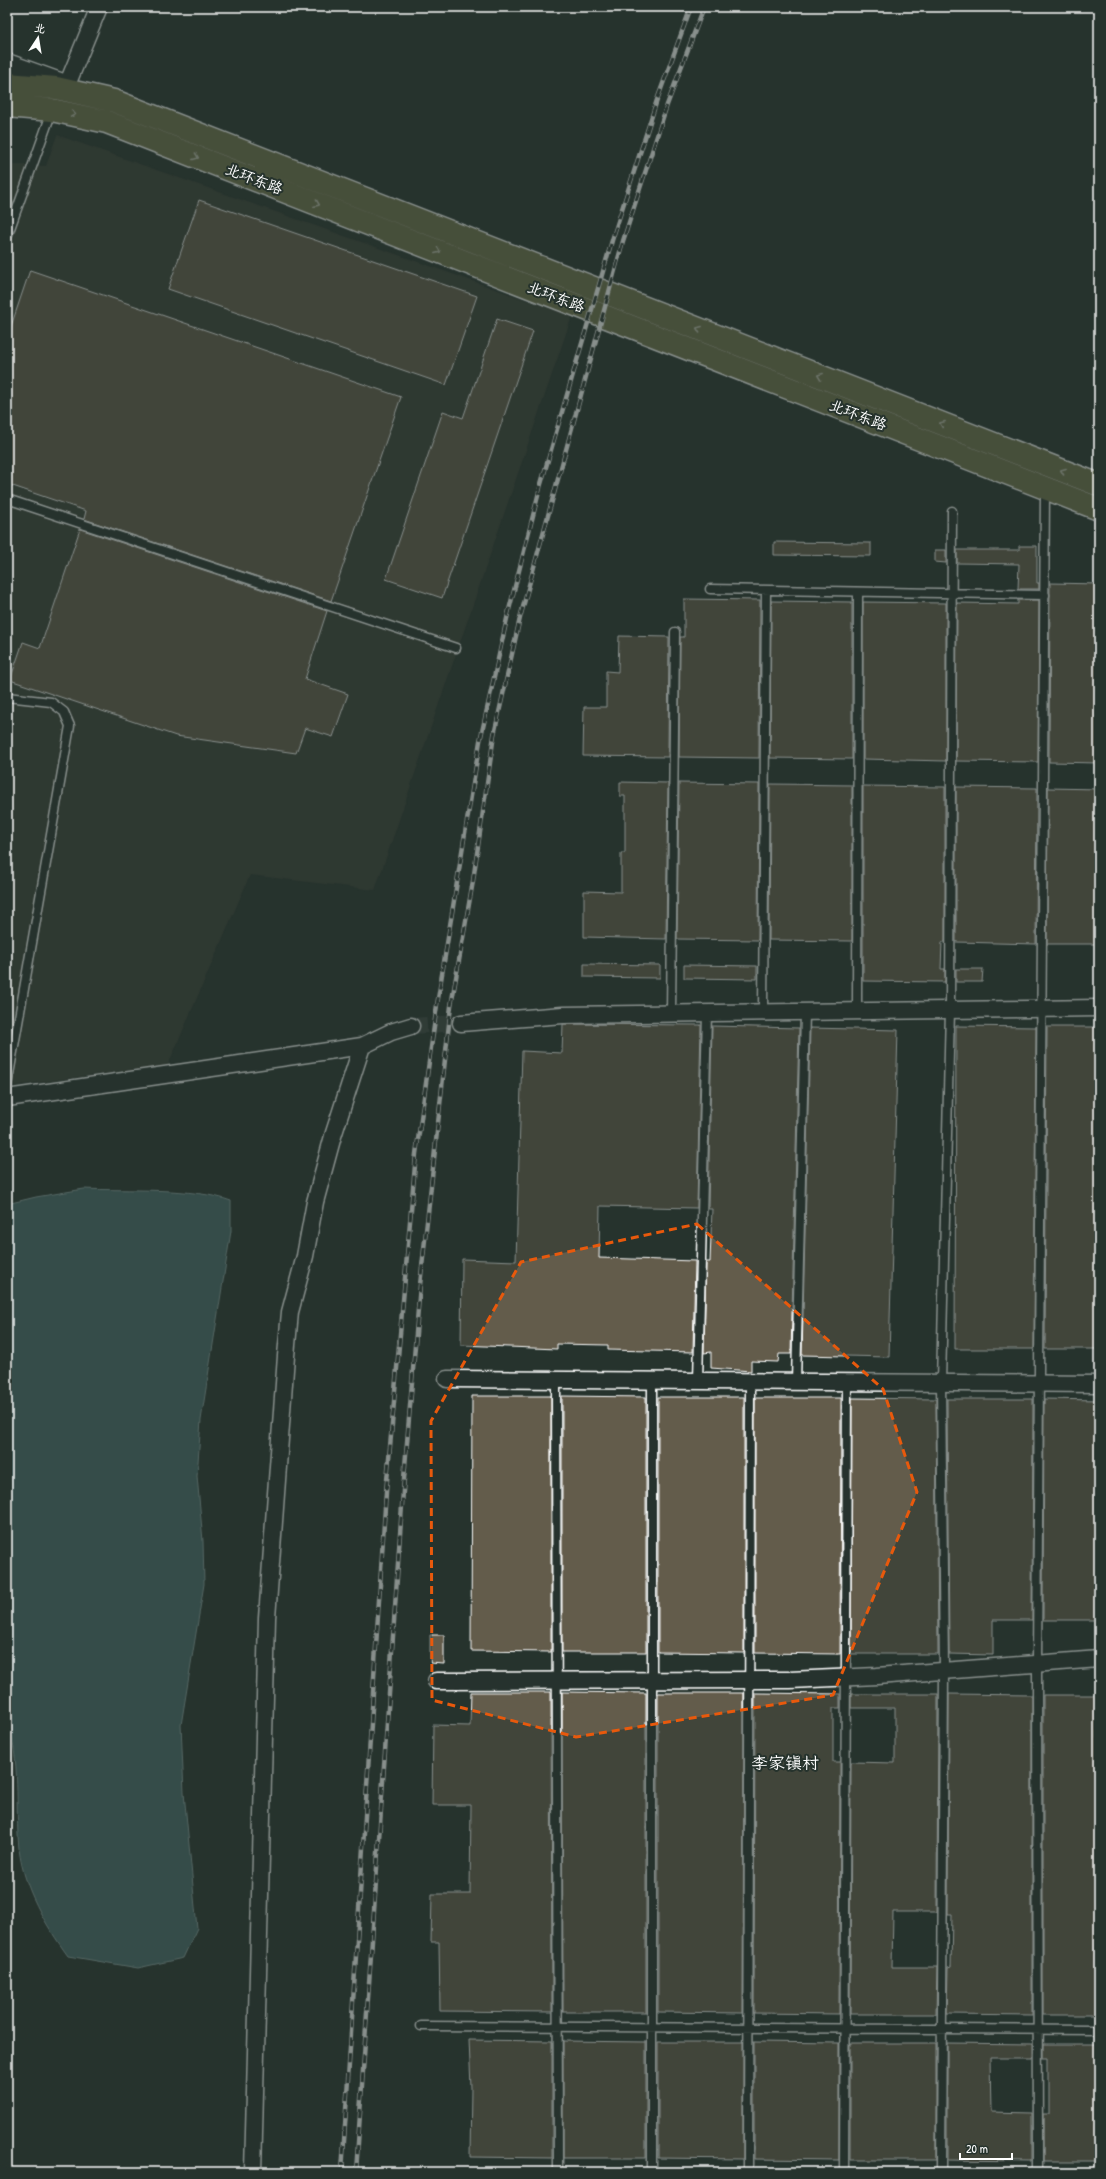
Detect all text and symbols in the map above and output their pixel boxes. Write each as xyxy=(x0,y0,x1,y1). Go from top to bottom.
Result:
north arrow xyxy=(18,18,58,58)
text: 北 xyxy=(33,20,47,36)
one-way arrow xyxy=(70,109,77,118)
one-way arrow xyxy=(192,152,199,160)
street label: 北环东路 xyxy=(222,158,286,199)
one-way arrow xyxy=(314,199,321,207)
one-way arrow xyxy=(435,247,442,255)
street label: 北环东路 xyxy=(524,276,588,317)
one-way arrow xyxy=(696,326,703,334)
one-way arrow xyxy=(817,373,824,381)
street label: 北环东路 xyxy=(826,394,890,435)
one-way arrow xyxy=(938,420,945,428)
one-way arrow xyxy=(1059,467,1066,475)
district label: 李家镇村 xyxy=(751,1751,819,1774)
scale bar xyxy=(960,2135,1012,2161)
text: 20 m xyxy=(966,2140,988,2157)

